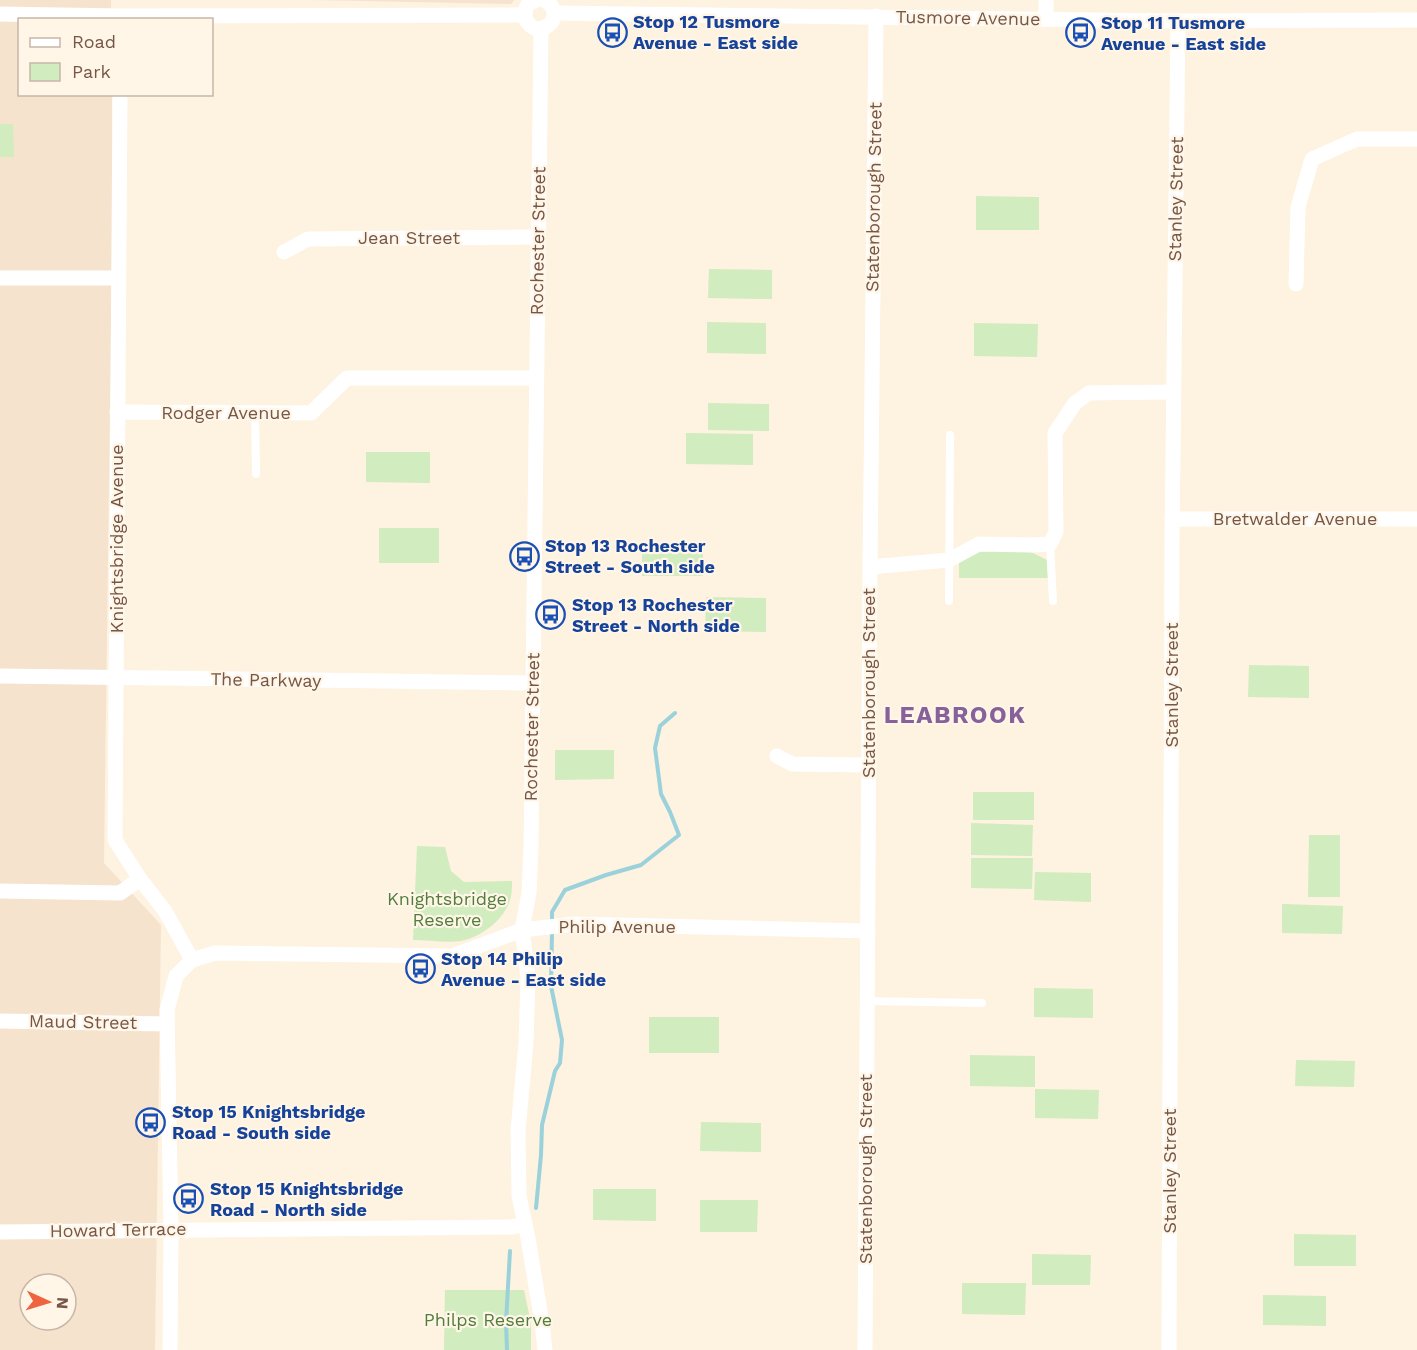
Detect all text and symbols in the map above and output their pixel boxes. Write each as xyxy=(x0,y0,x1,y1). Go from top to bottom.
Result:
street label: Tusmore Avenue xyxy=(895,6,1041,29)
place label: Stop 12 Tusmore Avenue - East side xyxy=(633,11,798,53)
place label: Stop 11 Tusmore Avenue - East side xyxy=(1101,12,1266,54)
bus stop icon: Stop 12 Tusmore Avenue - East side xyxy=(596,16,628,48)
bus stop icon: Stop 11 Tusmore Avenue - East side xyxy=(1064,17,1096,49)
legend xyxy=(18,18,213,96)
text: Road xyxy=(72,31,116,52)
text: Park xyxy=(72,61,111,82)
street label: Statenborough Street xyxy=(861,101,886,292)
street label: Stanley Street xyxy=(1164,136,1187,262)
street label: Rochester Street xyxy=(526,166,549,316)
street label: Jean Street xyxy=(358,227,460,248)
street label: Rodger Avenue xyxy=(161,402,291,423)
street label: Knightsbridge Avenue xyxy=(106,444,127,634)
street label: Bretwalder Avenue xyxy=(1213,508,1377,529)
place label: Stop 13 Rochester Street - South side xyxy=(545,535,715,577)
bus stop icon: Stop 13 Rochester Street - South side xyxy=(508,540,540,572)
street label: Statenborough Street xyxy=(858,588,879,778)
place label: Stop 13 Rochester Street - North side xyxy=(572,594,740,636)
bus stop icon: Stop 13 Rochester Street - North side xyxy=(535,599,567,631)
street label: Stanley Street xyxy=(1161,622,1182,748)
street label: Rochester Street xyxy=(520,652,543,802)
street label: The Parkway xyxy=(210,668,322,691)
district label: LEABROOK xyxy=(884,701,1026,729)
park label: Knightsbridge Reserve xyxy=(387,888,507,930)
street label: Philip Avenue xyxy=(558,916,676,937)
place label: Stop 14 Philip Avenue - East side xyxy=(441,948,606,990)
bus stop icon: Stop 14 Philip Avenue - East side xyxy=(404,953,436,985)
street label: Maud Street xyxy=(29,1010,138,1033)
street label: Statenborough Street xyxy=(855,1074,876,1264)
place label: Stop 15 Knightsbridge Road - South side xyxy=(172,1101,366,1143)
bus stop icon: Stop 15 Knightsbridge Road - South side xyxy=(135,1106,167,1138)
street label: Stanley Street xyxy=(1159,1108,1180,1234)
place label: Stop 15 Knightsbridge Road - North side xyxy=(210,1178,404,1220)
bus stop icon: Stop 15 Knightsbridge Road - North side xyxy=(173,1183,205,1215)
street label: Howard Terrace xyxy=(49,1218,187,1241)
north arrow xyxy=(18,1272,78,1332)
text: N xyxy=(53,1296,72,1310)
park label: Philps Reserve xyxy=(424,1309,552,1330)

